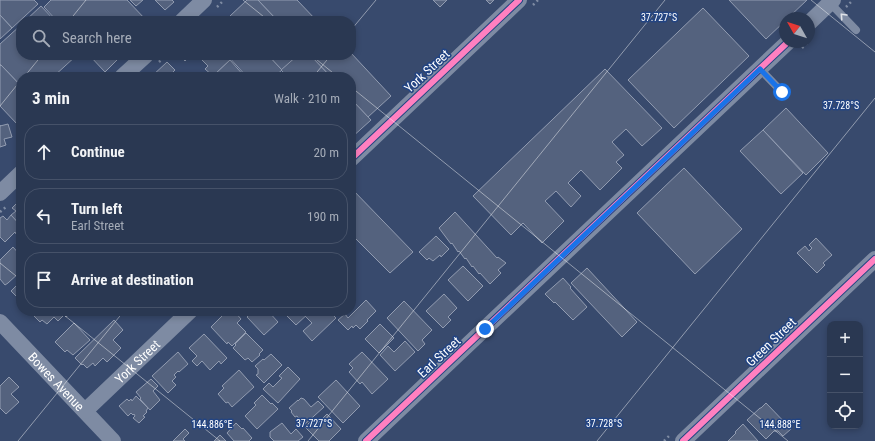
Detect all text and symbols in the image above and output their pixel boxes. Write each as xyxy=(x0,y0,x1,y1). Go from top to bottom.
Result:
text: 37.727°S xyxy=(641,12,677,23)
north arrow xyxy=(779,12,815,48)
one-way arrow xyxy=(840,13,848,21)
search box xyxy=(16,16,356,60)
icon: search xyxy=(30,27,52,49)
text: Search here xyxy=(62,29,132,47)
street label: York Street xyxy=(401,46,453,96)
route start xyxy=(773,83,791,101)
text: 3 min xyxy=(32,88,70,108)
text: Walk · 210 m xyxy=(274,91,340,106)
text: 37.728°S xyxy=(823,100,859,111)
icon: ahead xyxy=(33,141,55,163)
text: Continue xyxy=(71,143,125,161)
text: 20 m xyxy=(313,145,339,160)
text: Turn left xyxy=(71,200,122,218)
icon: left xyxy=(33,205,55,227)
text: 190 m xyxy=(307,209,339,224)
text: Earl Street xyxy=(71,218,124,233)
icon: arrive xyxy=(33,269,55,291)
text: Arrive at destination xyxy=(71,271,194,289)
street label: Green Street xyxy=(743,314,799,369)
route end xyxy=(476,320,494,338)
map controls xyxy=(827,321,863,429)
button: + xyxy=(827,321,863,357)
street label: Earl Street xyxy=(414,333,464,381)
street label: York Street xyxy=(112,336,163,386)
street label: Bowes Avenue xyxy=(25,349,88,414)
button: − xyxy=(827,357,863,393)
button: locate xyxy=(827,393,863,429)
text: 37.727°S xyxy=(296,418,332,429)
text: 37.728°S xyxy=(586,418,622,429)
text: 144.886°E xyxy=(192,419,233,430)
text: 144.888°E xyxy=(760,419,801,430)

